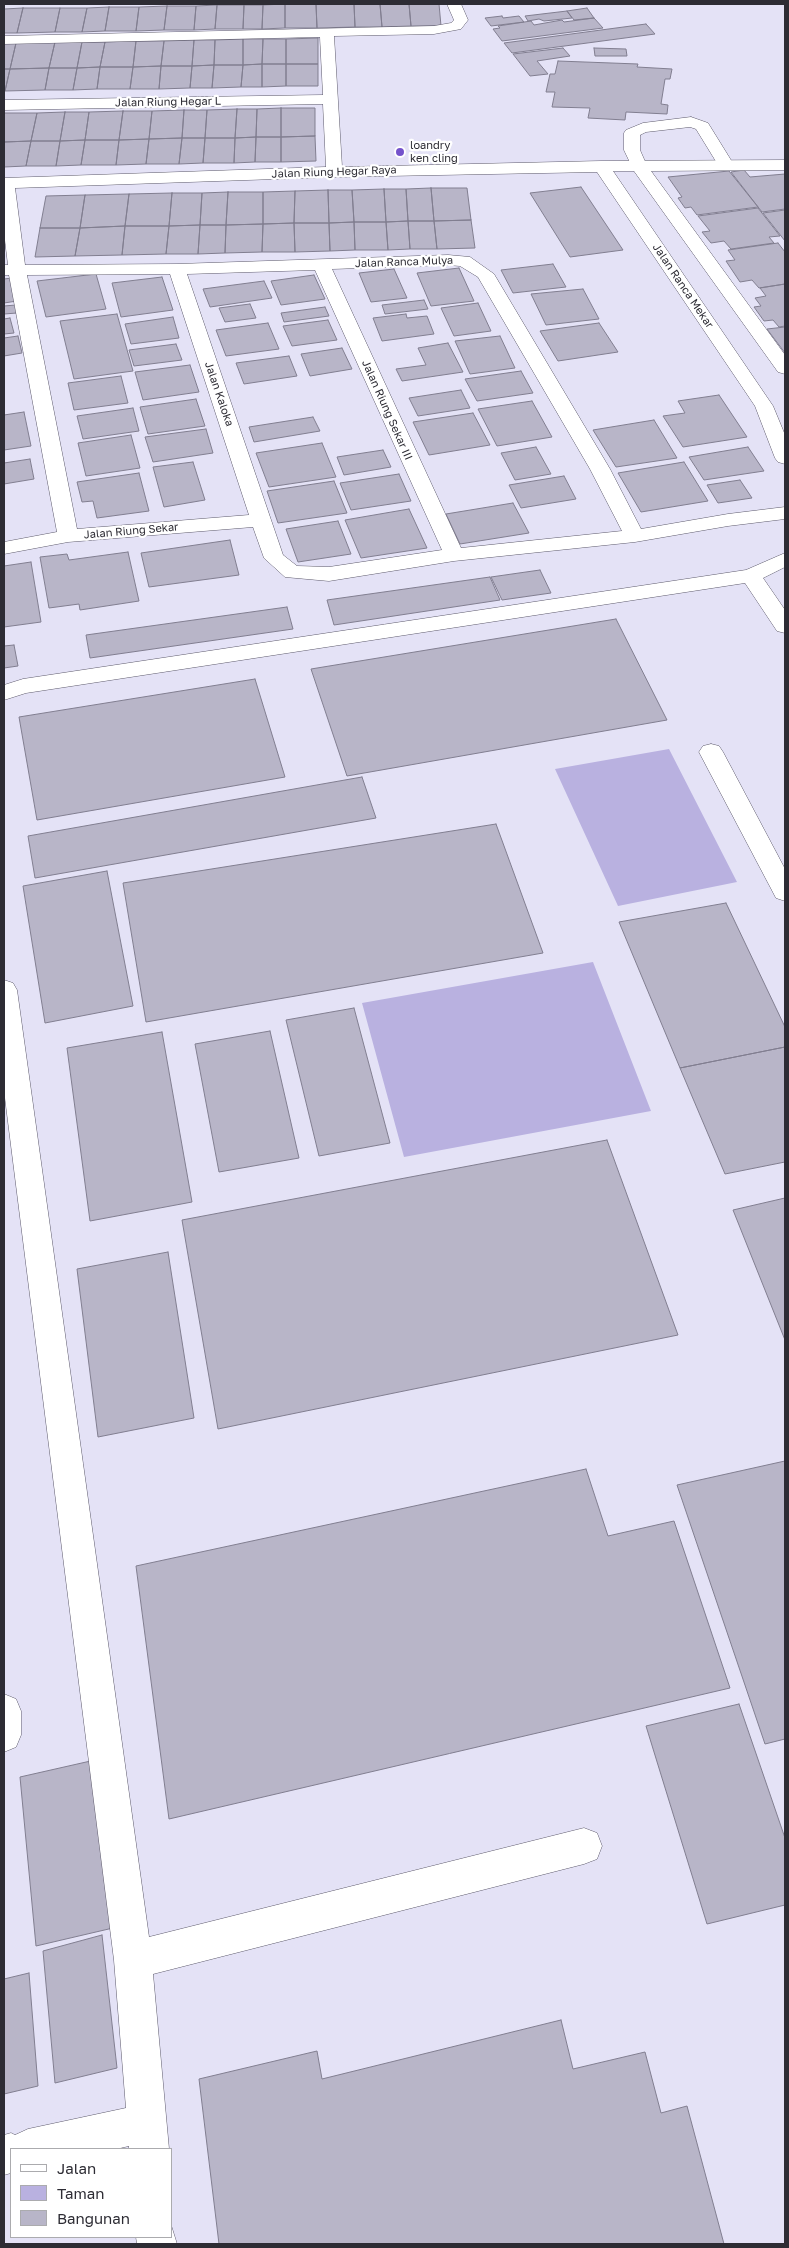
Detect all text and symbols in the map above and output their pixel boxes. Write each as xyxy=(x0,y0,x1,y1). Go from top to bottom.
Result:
street label: Jalan Riung Hegar L xyxy=(115,94,221,110)
place label: loandry ken cling xyxy=(410,139,458,165)
marker: loandry ken cling xyxy=(394,146,406,158)
street label: Jalan Riung Hegar Raya xyxy=(271,163,397,181)
street label: Jalan Ranca Mekar xyxy=(650,241,716,331)
street label: Jalan Ranca Mulya xyxy=(355,254,453,270)
street label: Jalan Riung Sekar III xyxy=(359,358,415,462)
street label: Jalan Kaloka xyxy=(202,360,236,428)
street label: Jalan Riung Sekar xyxy=(83,520,179,542)
legend xyxy=(10,2148,172,2238)
text: Jalan xyxy=(57,2159,96,2177)
text: Taman xyxy=(57,2184,104,2202)
text: Bangunan xyxy=(57,2209,130,2227)

